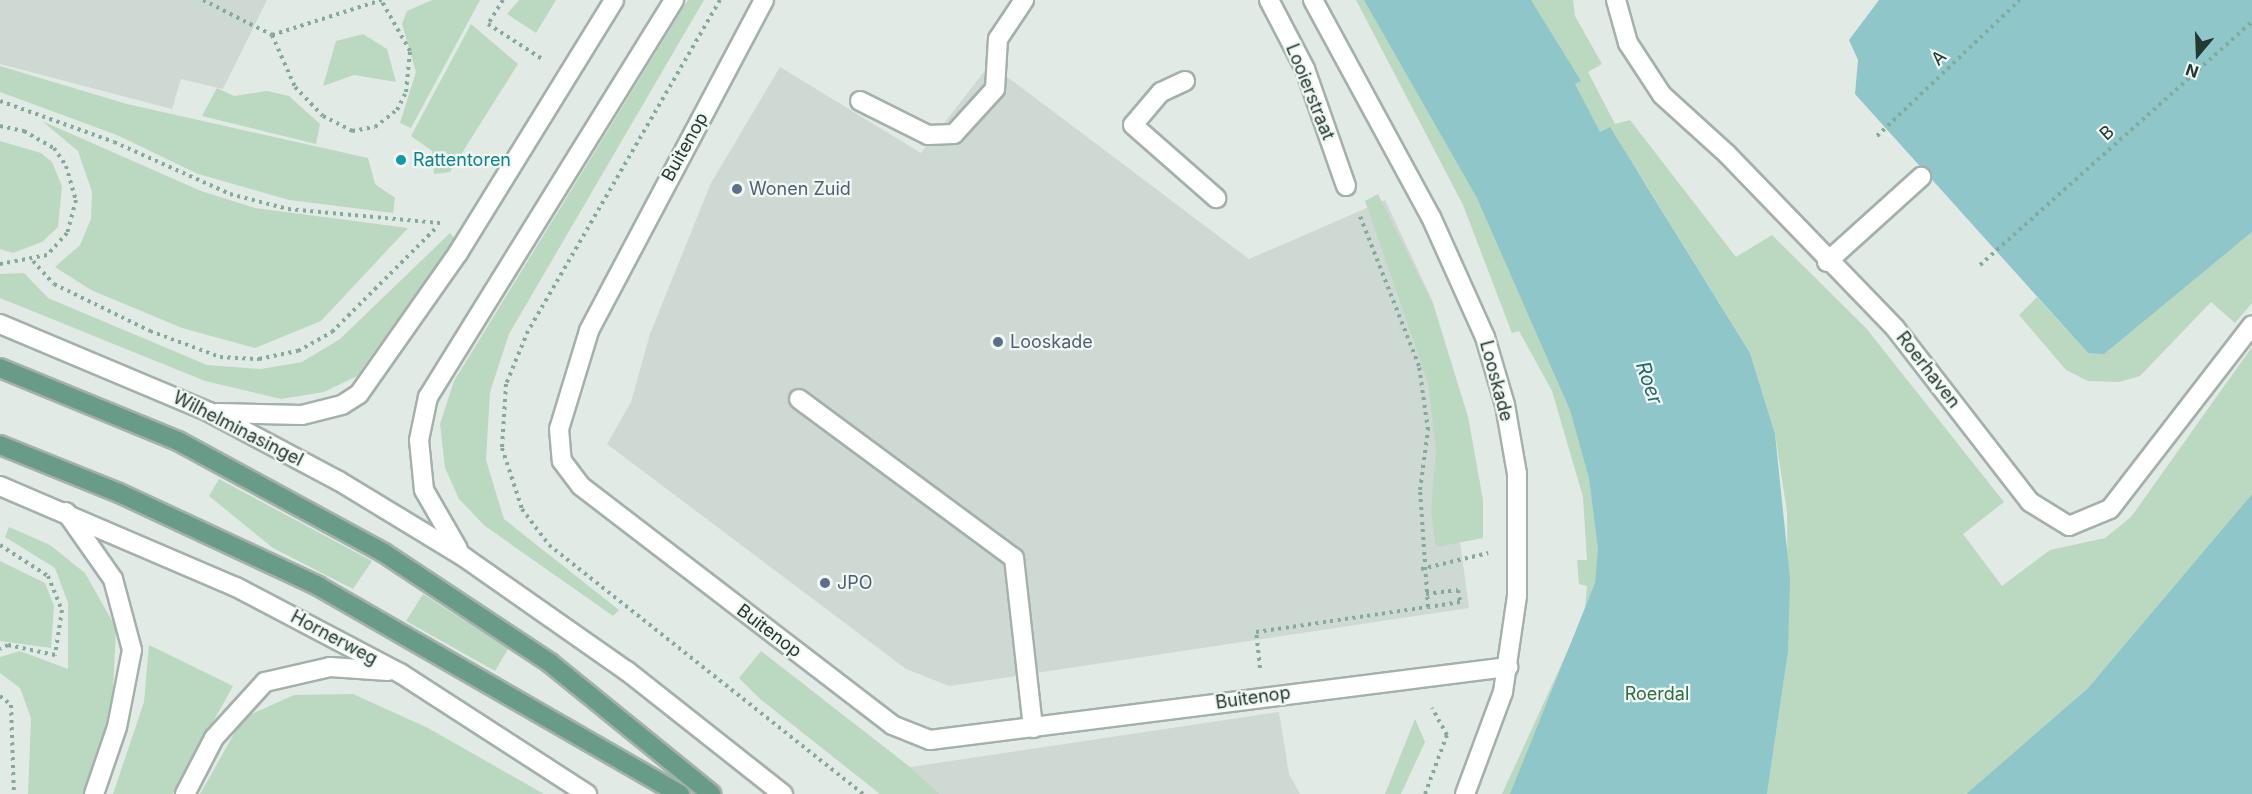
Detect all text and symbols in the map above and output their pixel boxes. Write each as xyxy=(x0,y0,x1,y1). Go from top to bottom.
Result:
north arrow xyxy=(2168,24,2228,84)
street label: Looierstraat xyxy=(1281,41,1339,143)
street label: A xyxy=(1927,46,1951,70)
text: N xyxy=(2183,60,2201,82)
street label: Buitenop xyxy=(657,109,713,185)
street label: B xyxy=(2095,121,2119,145)
place label: Rattentoren xyxy=(413,149,511,171)
marker: Rattentoren xyxy=(394,153,408,167)
place label: Wonen Zuid xyxy=(749,178,851,200)
marker: Wonen Zuid xyxy=(730,182,744,196)
street label: Roerhaven xyxy=(1891,327,1965,413)
place label: Looskade xyxy=(1010,331,1093,353)
marker: Looskade xyxy=(991,335,1005,349)
street label: Looskade xyxy=(1475,338,1517,424)
water label: Roer xyxy=(1631,358,1667,408)
street label: Wilhelminasingel xyxy=(169,387,307,471)
place label: JPO xyxy=(837,572,873,594)
marker: JPO xyxy=(818,576,832,590)
street label: Buitenop xyxy=(732,600,806,662)
street label: Hornerweg xyxy=(287,606,381,670)
street label: Buitenop xyxy=(1214,682,1292,714)
park label: Roerdal xyxy=(1625,683,1689,705)

